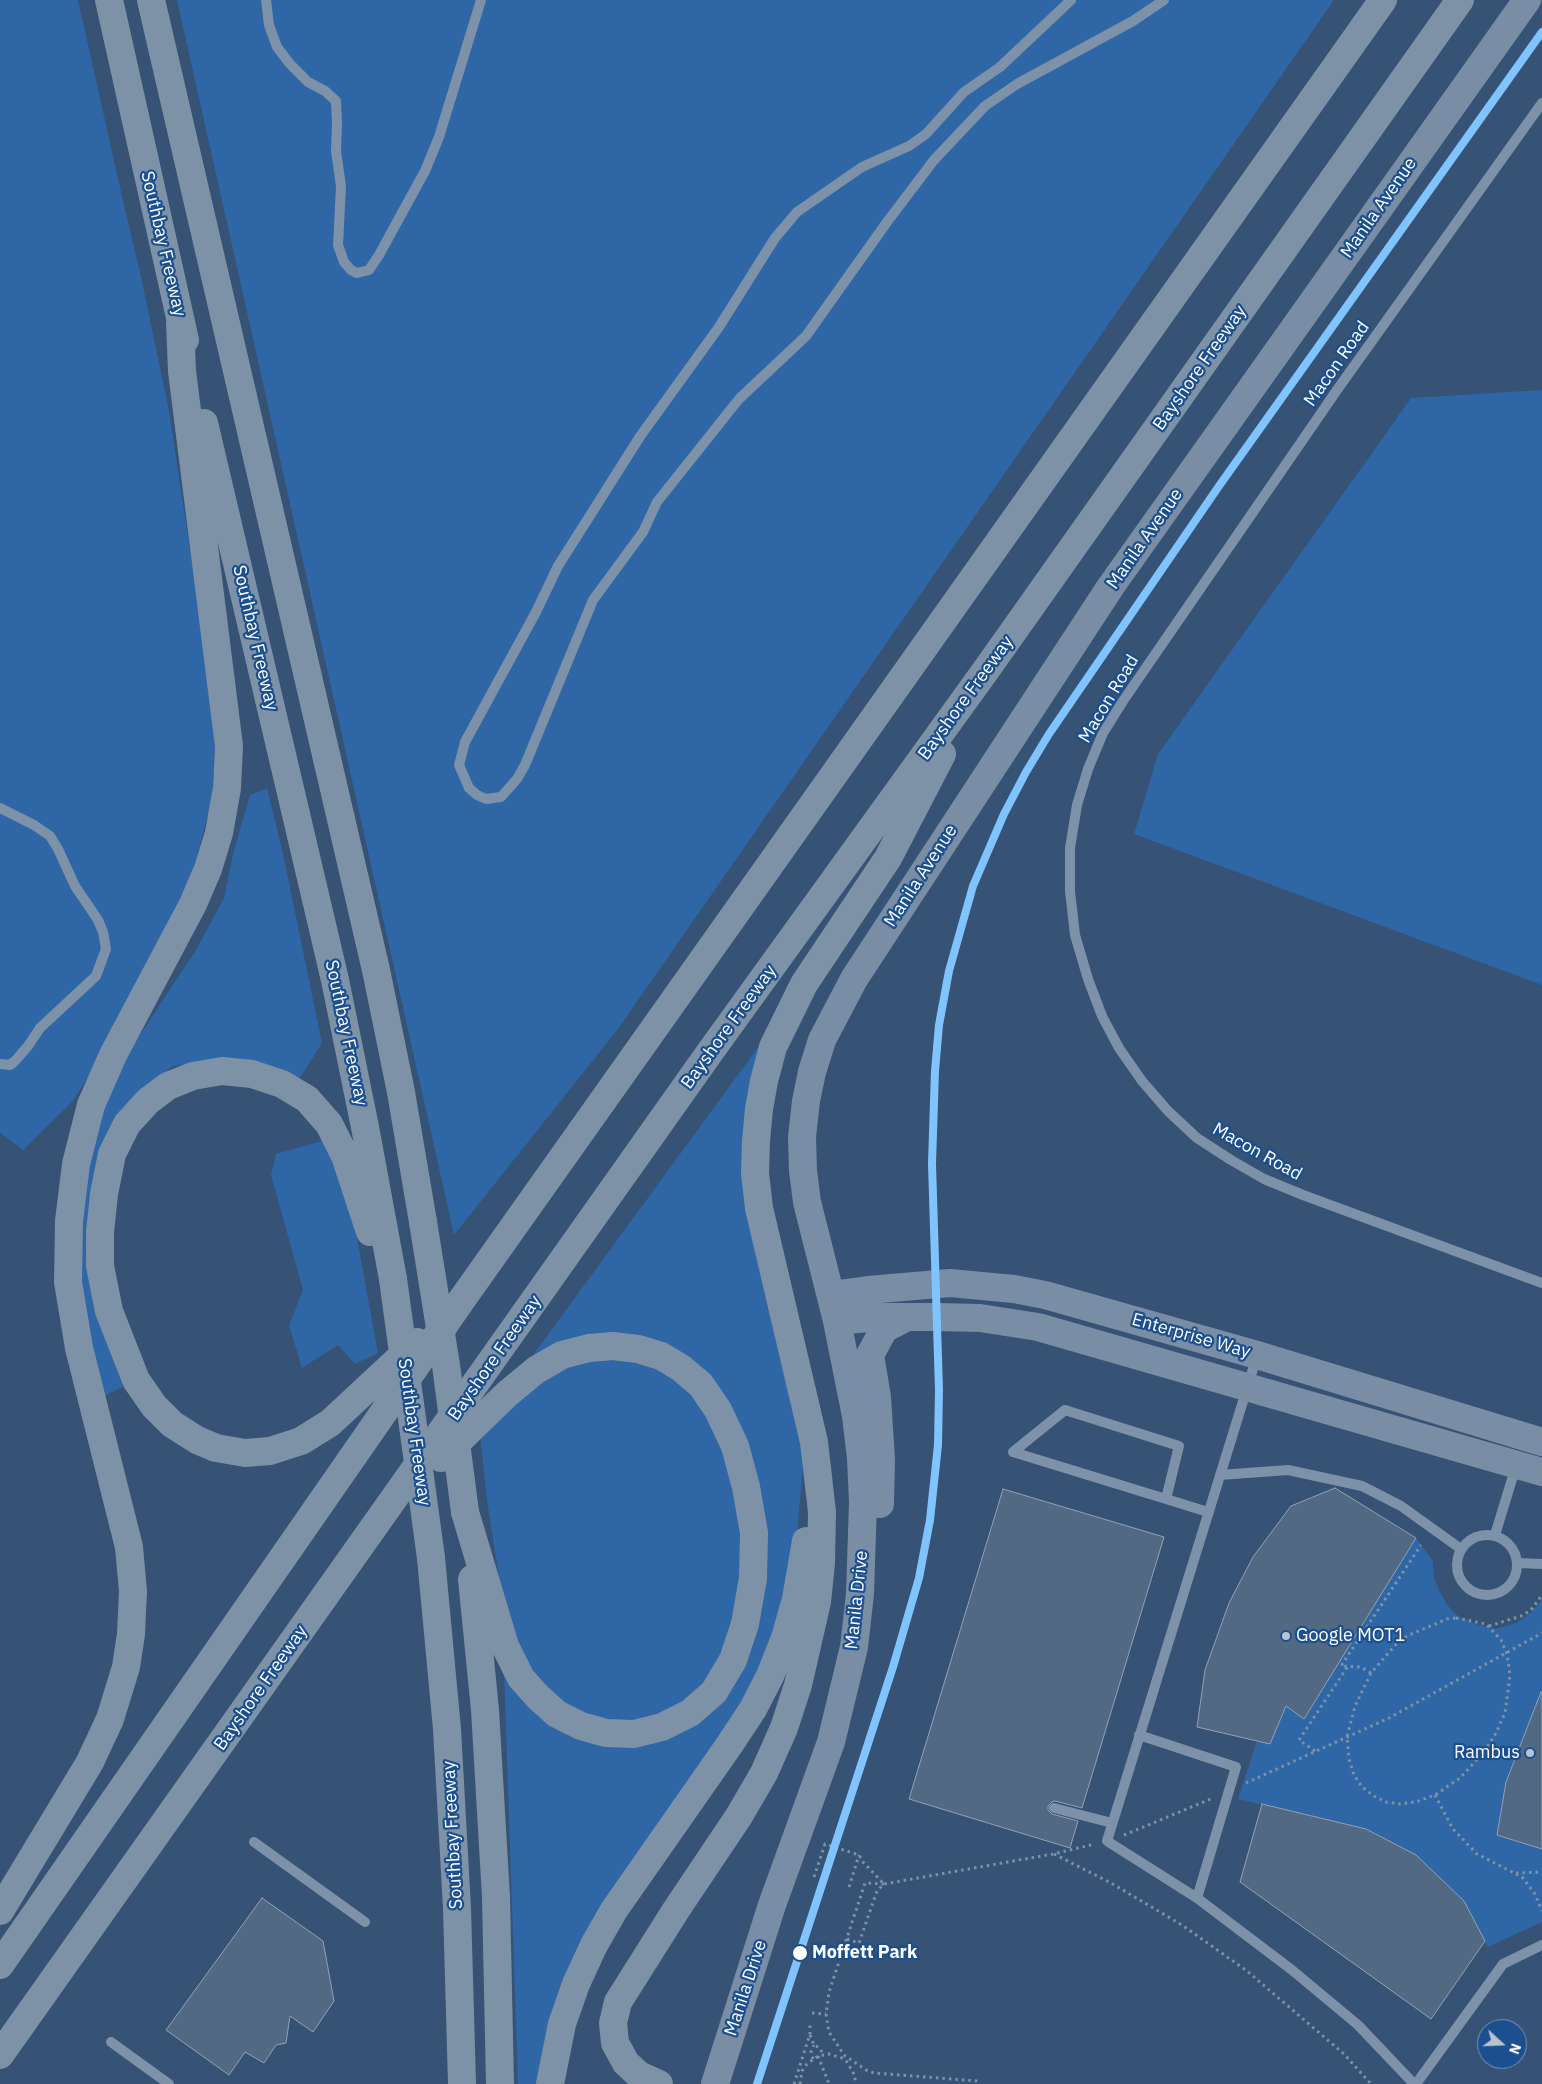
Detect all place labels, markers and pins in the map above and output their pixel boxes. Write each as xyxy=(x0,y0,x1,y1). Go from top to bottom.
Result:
place label: Google MOT1 xyxy=(1296,1625,1405,1647)
marker: Google MOT1 xyxy=(1280,1630,1292,1642)
place label: Rambus xyxy=(1454,1742,1520,1764)
marker: Rambus xyxy=(1524,1747,1536,1759)
place label: Moffett Park xyxy=(812,1942,917,1964)
marker: Moffett Park xyxy=(791,1944,809,1962)

